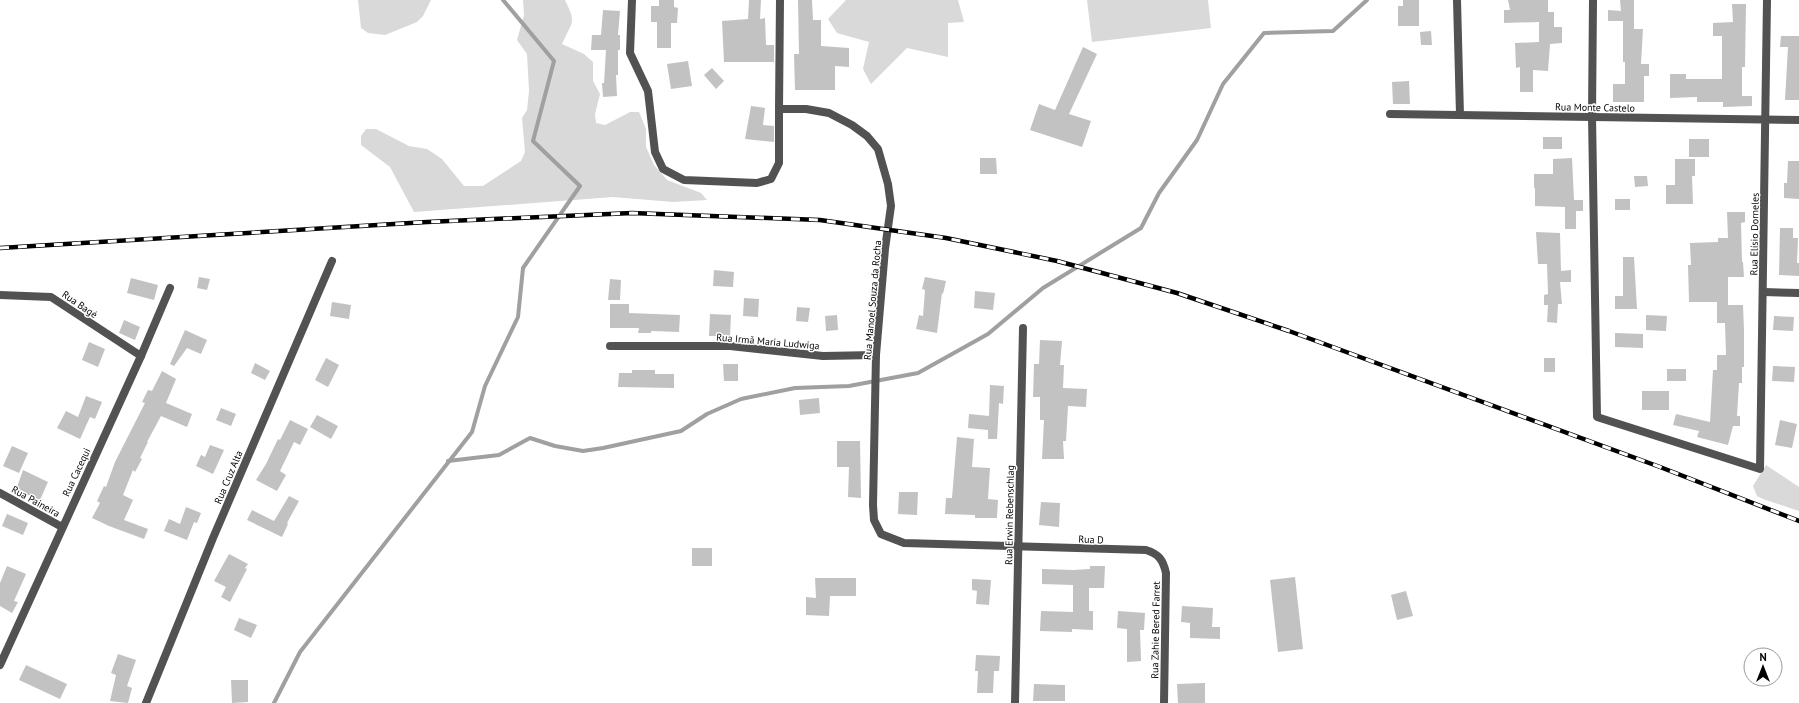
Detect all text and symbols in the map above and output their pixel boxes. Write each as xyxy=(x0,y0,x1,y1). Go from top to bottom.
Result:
street label: Rua Monte Castelo xyxy=(1555,100,1635,115)
street label: Rua Elísio Dorneles xyxy=(1747,192,1762,276)
street label: Rua Manoel Souza da Rocha xyxy=(861,240,884,360)
street label: Rua Bagé xyxy=(59,288,100,321)
street label: Rua Irmã Maria Ludwiga xyxy=(716,331,820,352)
street label: Rua Cacequi xyxy=(60,446,93,499)
street label: Rua Cruz Alta xyxy=(211,448,246,506)
street label: Rua Erwin Rebenschlag xyxy=(1002,465,1017,565)
street label: Rua Paineira xyxy=(9,483,62,520)
street label: Rua D xyxy=(1078,533,1104,546)
street label: Rua Zahie Bered Farret xyxy=(1148,580,1163,679)
north arrow xyxy=(1743,647,1783,687)
text: N xyxy=(1759,650,1767,664)

